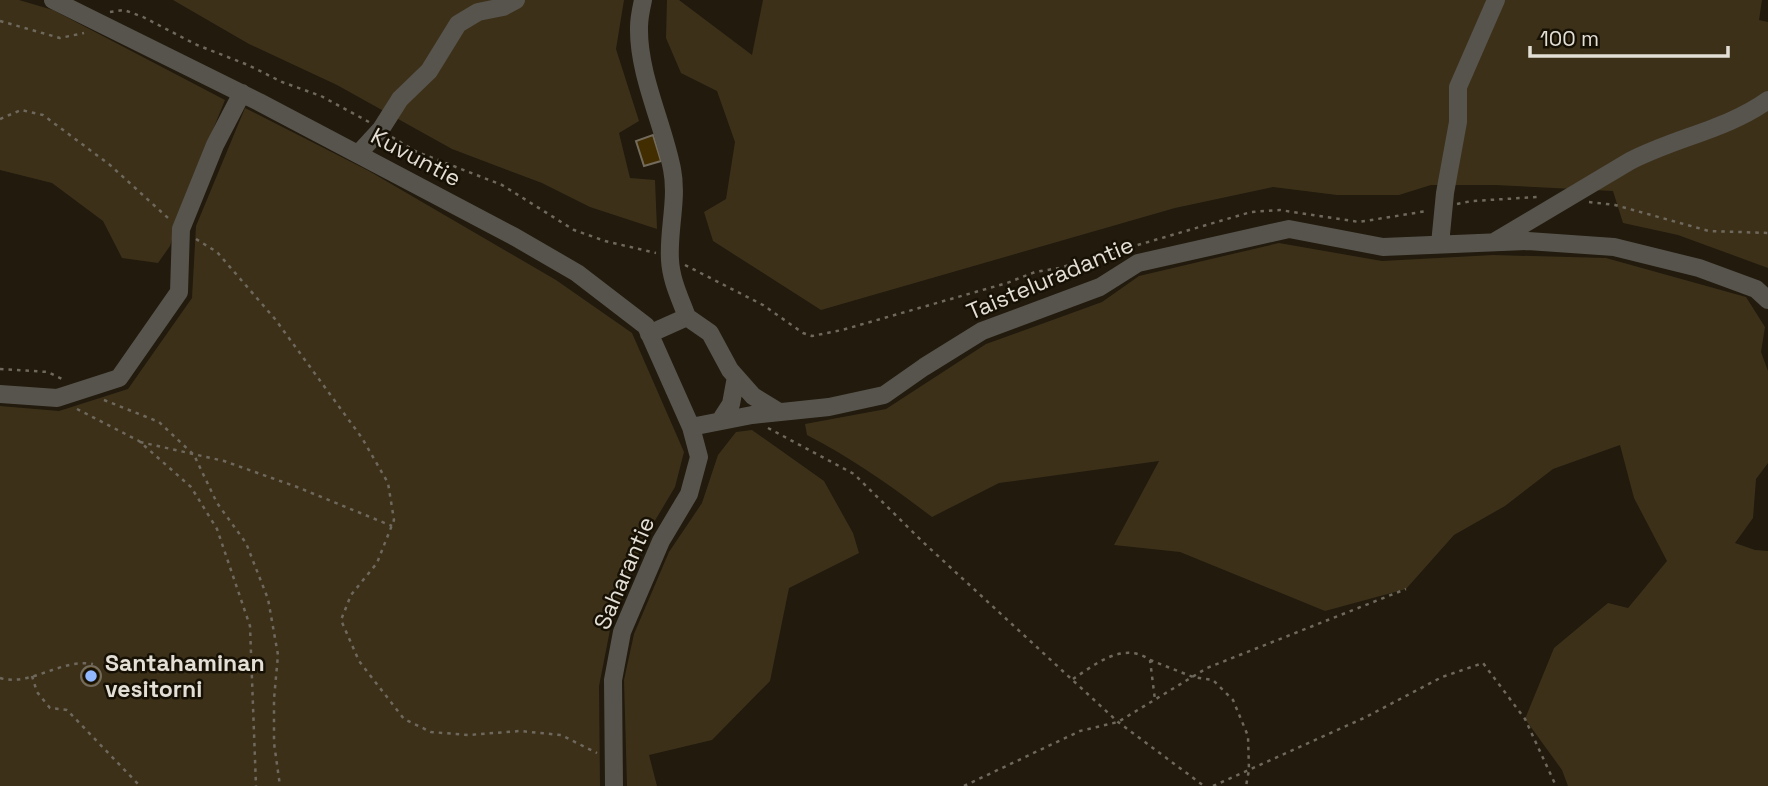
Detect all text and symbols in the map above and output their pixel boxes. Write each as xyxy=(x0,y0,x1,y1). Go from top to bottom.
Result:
scale bar xyxy=(1530,14,1728,58)
text: 100 m xyxy=(1540,25,1599,52)
street label: Kuvuntie xyxy=(366,121,466,193)
street label: Taisteluradantie xyxy=(962,229,1138,327)
street label: Saharantie xyxy=(587,512,661,634)
place label: Santahaminan vesitorni xyxy=(105,648,265,704)
marker: Santahaminan vesitorni xyxy=(83,668,99,684)

